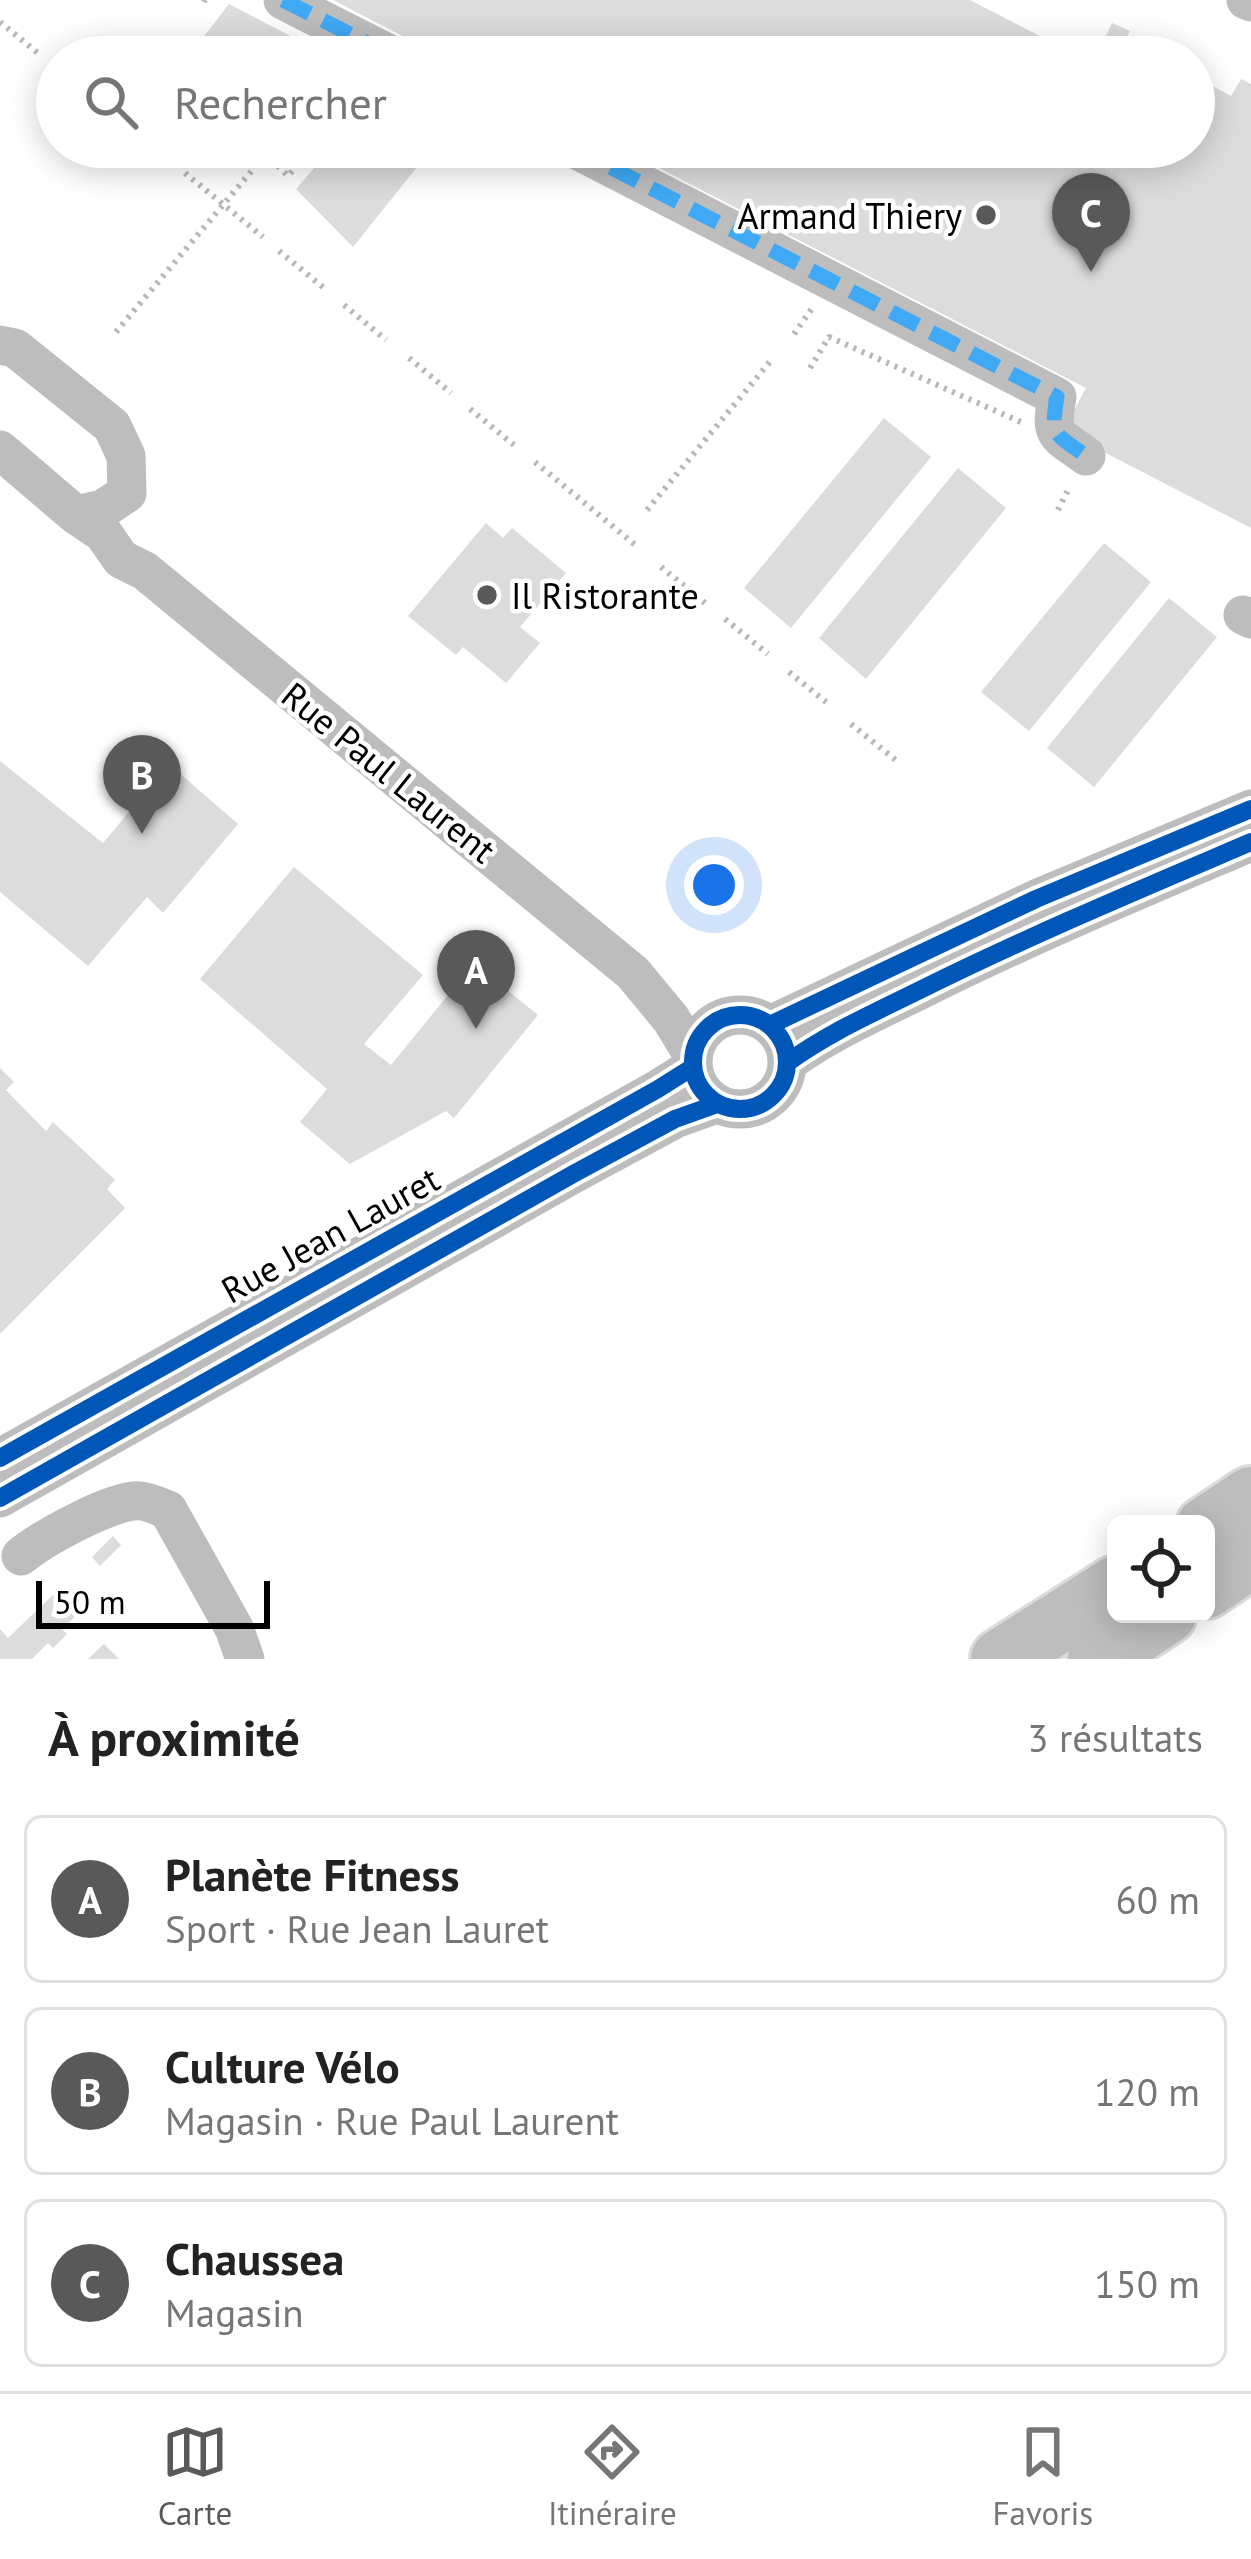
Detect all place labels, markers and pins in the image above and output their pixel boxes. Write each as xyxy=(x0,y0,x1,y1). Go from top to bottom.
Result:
pin: C xyxy=(1052,173,1130,272)
place label: Armand Thiery xyxy=(737,192,962,239)
marker: Armand Thiery xyxy=(973,202,999,228)
place label: Il Ristorante xyxy=(511,572,699,619)
marker: Il Ristorante xyxy=(474,582,500,608)
pin: B xyxy=(103,735,181,834)
pin: A xyxy=(437,930,515,1029)

